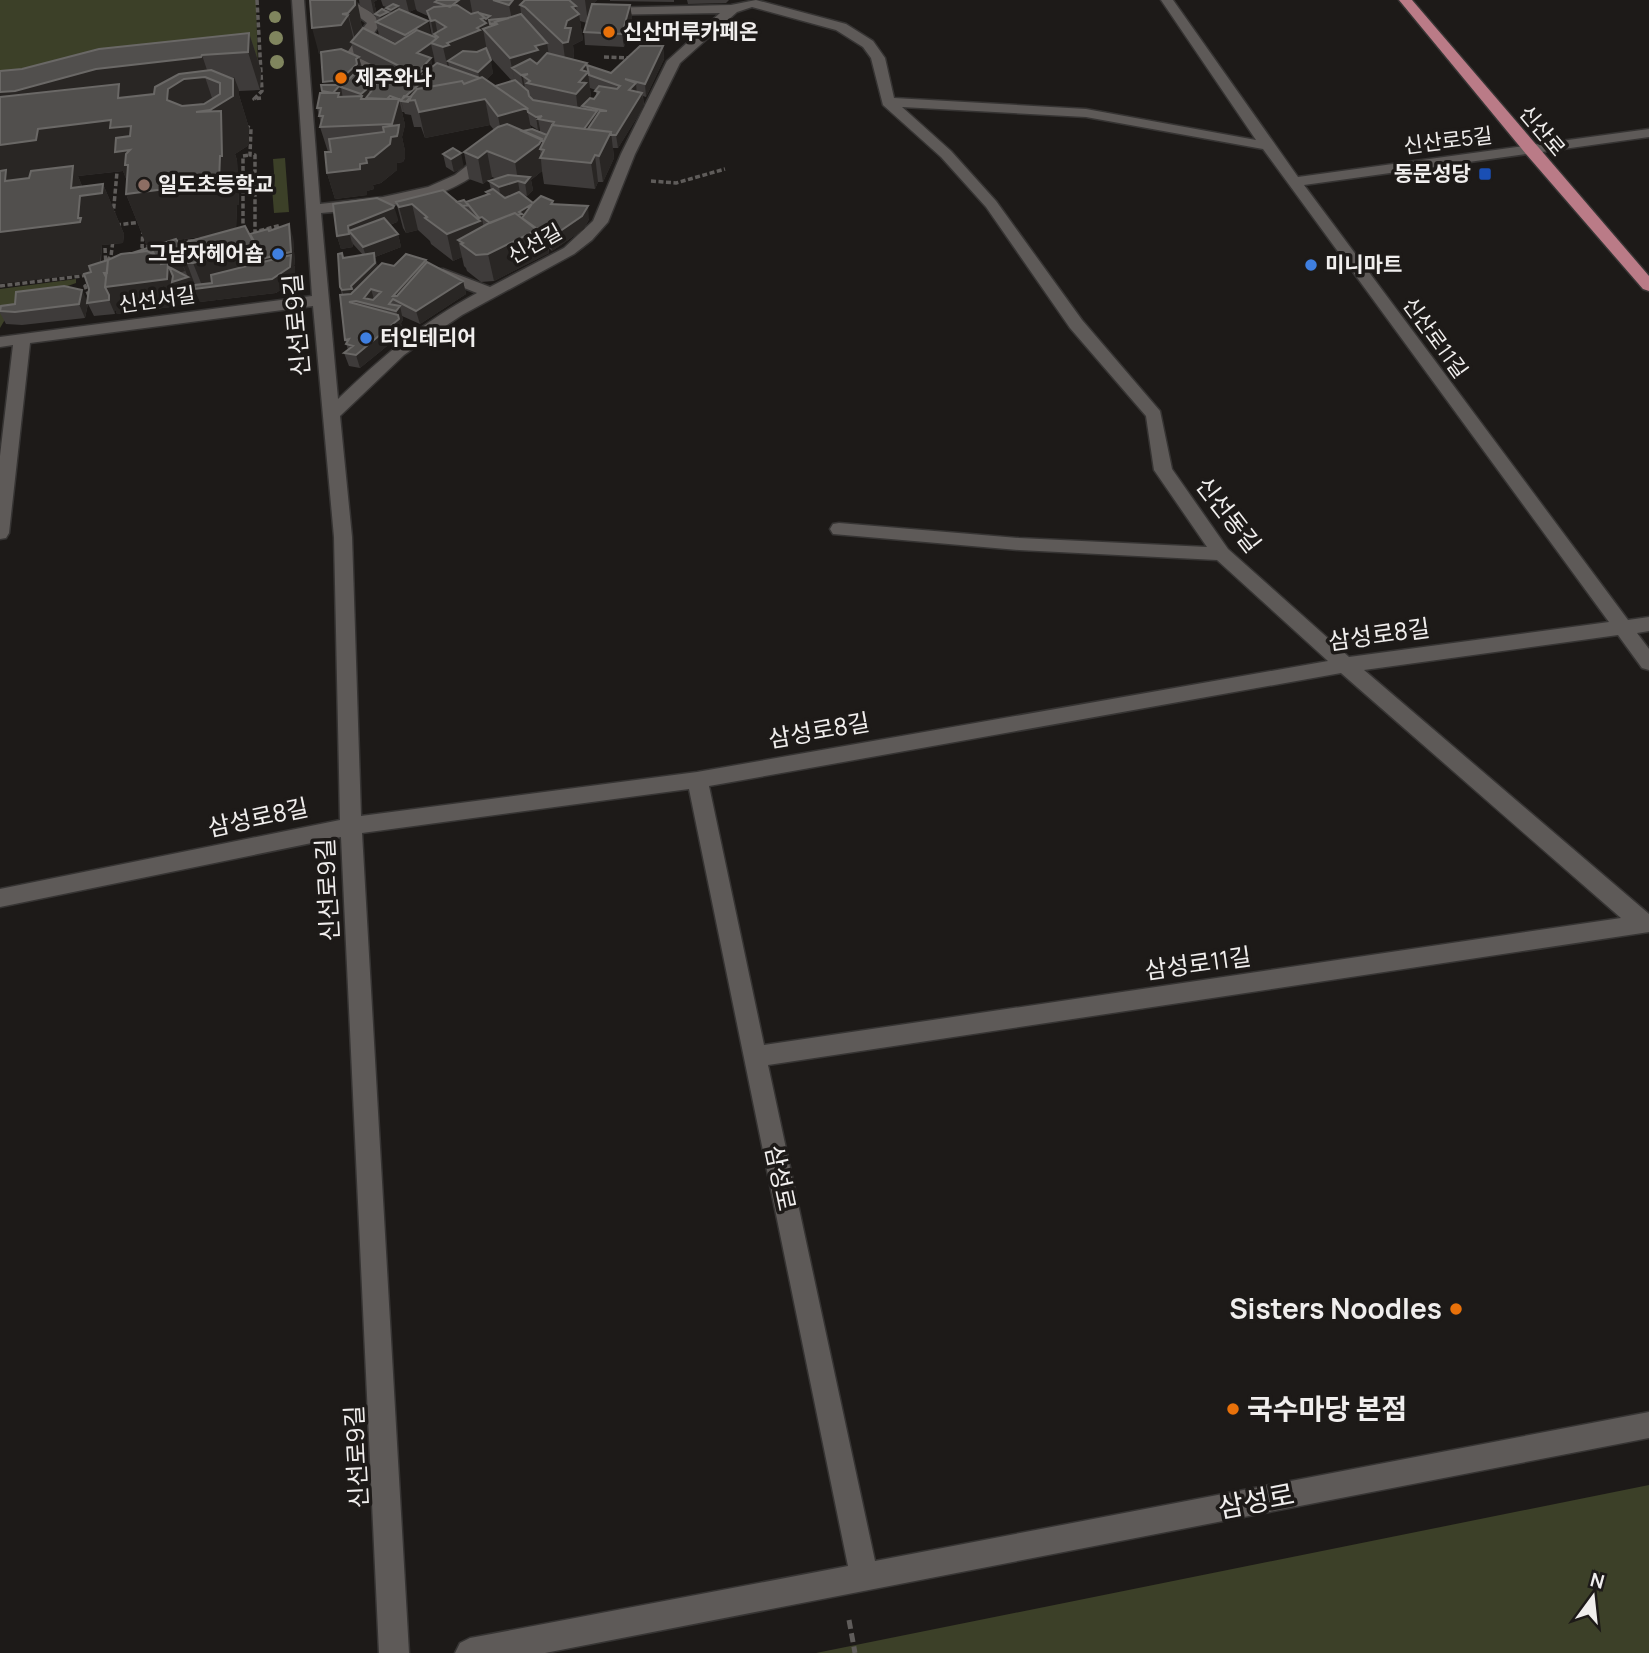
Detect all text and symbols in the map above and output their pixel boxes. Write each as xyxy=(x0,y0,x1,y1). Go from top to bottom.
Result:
place label: 신산머루카페온 xyxy=(623,17,758,45)
marker: 신산머루카페온 xyxy=(601,24,617,40)
place label: 제주와나 xyxy=(355,63,432,91)
marker: 제주와나 xyxy=(333,70,349,86)
street label: 신산로 xyxy=(1513,99,1572,162)
street label: 신산로5길 xyxy=(1402,121,1494,159)
place label: 동문성당 xyxy=(1394,159,1471,187)
marker: 동문성당 xyxy=(1477,166,1493,182)
place label: 일도초등학교 xyxy=(158,170,274,198)
marker: 일도초등학교 xyxy=(136,177,152,193)
street label: 신선길 xyxy=(502,217,567,269)
place label: 그남자헤어숍 xyxy=(148,239,264,267)
marker: 그남자헤어숍 xyxy=(270,246,286,262)
place label: 미니마트 xyxy=(1325,250,1402,278)
marker: 미니마트 xyxy=(1303,257,1319,273)
street label: 신선로9길 xyxy=(275,272,316,378)
street label: 신선서길 xyxy=(117,280,197,318)
street label: 신산로11길 xyxy=(1397,291,1475,384)
place label: 터인테리어 xyxy=(380,323,477,351)
marker: 터인테리어 xyxy=(358,330,374,346)
street label: 신선동길 xyxy=(1189,469,1269,559)
street label: 삼성로8길 xyxy=(1326,610,1432,657)
street label: 삼성로8길 xyxy=(766,704,872,755)
street label: 삼성로8길 xyxy=(204,790,311,843)
street label: 신선로9길 xyxy=(307,838,346,942)
street label: 삼성로11길 xyxy=(1142,939,1253,986)
street label: 삼성로 xyxy=(758,1142,804,1214)
place label: Sisters Noodles xyxy=(1229,1289,1442,1327)
marker: Sisters Noodles xyxy=(1448,1301,1464,1317)
place label: 국수마당 본점 xyxy=(1247,1389,1407,1427)
marker: 국수마당 본점 xyxy=(1225,1401,1241,1417)
street label: 신선로9길 xyxy=(336,1405,375,1509)
street label: 삼성로 xyxy=(1214,1474,1297,1526)
north arrow xyxy=(1558,1562,1628,1632)
text: N xyxy=(1587,1566,1607,1595)

